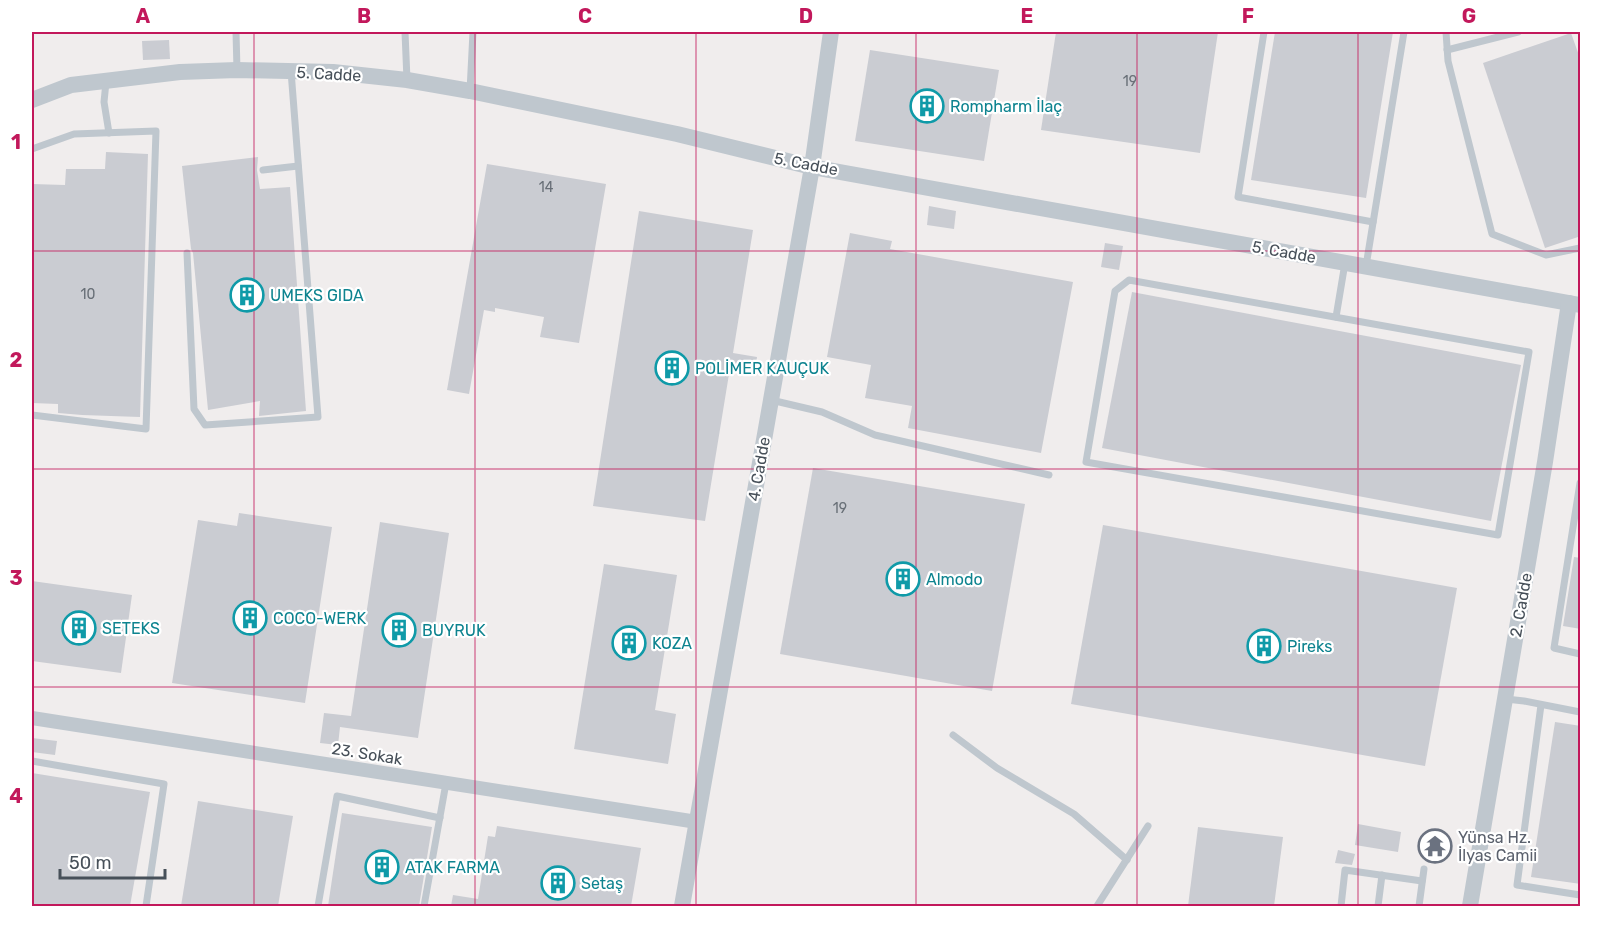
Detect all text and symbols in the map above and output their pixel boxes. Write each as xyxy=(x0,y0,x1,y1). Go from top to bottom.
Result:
text: A xyxy=(136,4,151,28)
text: B xyxy=(357,4,371,28)
text: C xyxy=(578,4,592,28)
text: D xyxy=(799,4,813,28)
text: E xyxy=(1021,4,1033,28)
text: F xyxy=(1242,4,1254,28)
text: G xyxy=(1462,4,1476,28)
street label: 5. Cadde xyxy=(296,63,362,85)
house number: 19 xyxy=(1123,73,1137,90)
building icon: Rompharm İlaç xyxy=(909,88,945,124)
place label: Rompharm İlaç xyxy=(950,97,1062,116)
text: 1 xyxy=(11,130,21,154)
street label: 5. Cadde xyxy=(772,148,840,180)
house number: 14 xyxy=(539,179,554,196)
street label: 5. Cadde xyxy=(1250,237,1318,267)
building icon: UMEKS GIDA xyxy=(229,277,265,313)
house number: 10 xyxy=(81,286,96,303)
place label: UMEKS GIDA xyxy=(270,286,364,305)
text: 2 xyxy=(10,348,23,372)
building icon: POLİMER KAUÇUK xyxy=(654,350,690,386)
place label: POLİMER KAUÇUK xyxy=(695,359,829,378)
street label: 4. Cadde xyxy=(744,435,774,503)
house number: 19 xyxy=(833,500,847,517)
building icon: Almodo xyxy=(885,561,921,597)
text: 3 xyxy=(9,566,23,590)
place label: Almodo xyxy=(926,570,983,589)
street label: 2. Cadde xyxy=(1506,571,1536,639)
building icon: COCO-WERK xyxy=(232,600,268,636)
place label: COCO-WERK xyxy=(273,609,366,628)
building icon: SETEKS xyxy=(61,610,97,646)
building icon: BUYRUK xyxy=(381,612,417,648)
place label: SETEKS xyxy=(102,619,160,638)
place label: BUYRUK xyxy=(422,621,486,640)
building icon: KOZA xyxy=(611,625,647,661)
building icon: Pireks xyxy=(1246,628,1282,664)
place label: KOZA xyxy=(652,634,692,653)
place label: Pireks xyxy=(1287,637,1332,656)
street label: 23. Sokak xyxy=(330,739,404,769)
text: 4 xyxy=(9,784,23,808)
temple icon: Yünsa Hz. İlyas Camii xyxy=(1417,828,1453,864)
place label: Yünsa Hz. İlyas Camii xyxy=(1458,828,1537,865)
scale bar xyxy=(60,842,165,880)
building icon: ATAK FARMA xyxy=(364,849,400,885)
text: 50 m xyxy=(69,852,112,874)
place label: ATAK FARMA xyxy=(405,858,500,877)
building icon: Setaş xyxy=(540,865,576,901)
place label: Setaş xyxy=(581,874,623,893)

